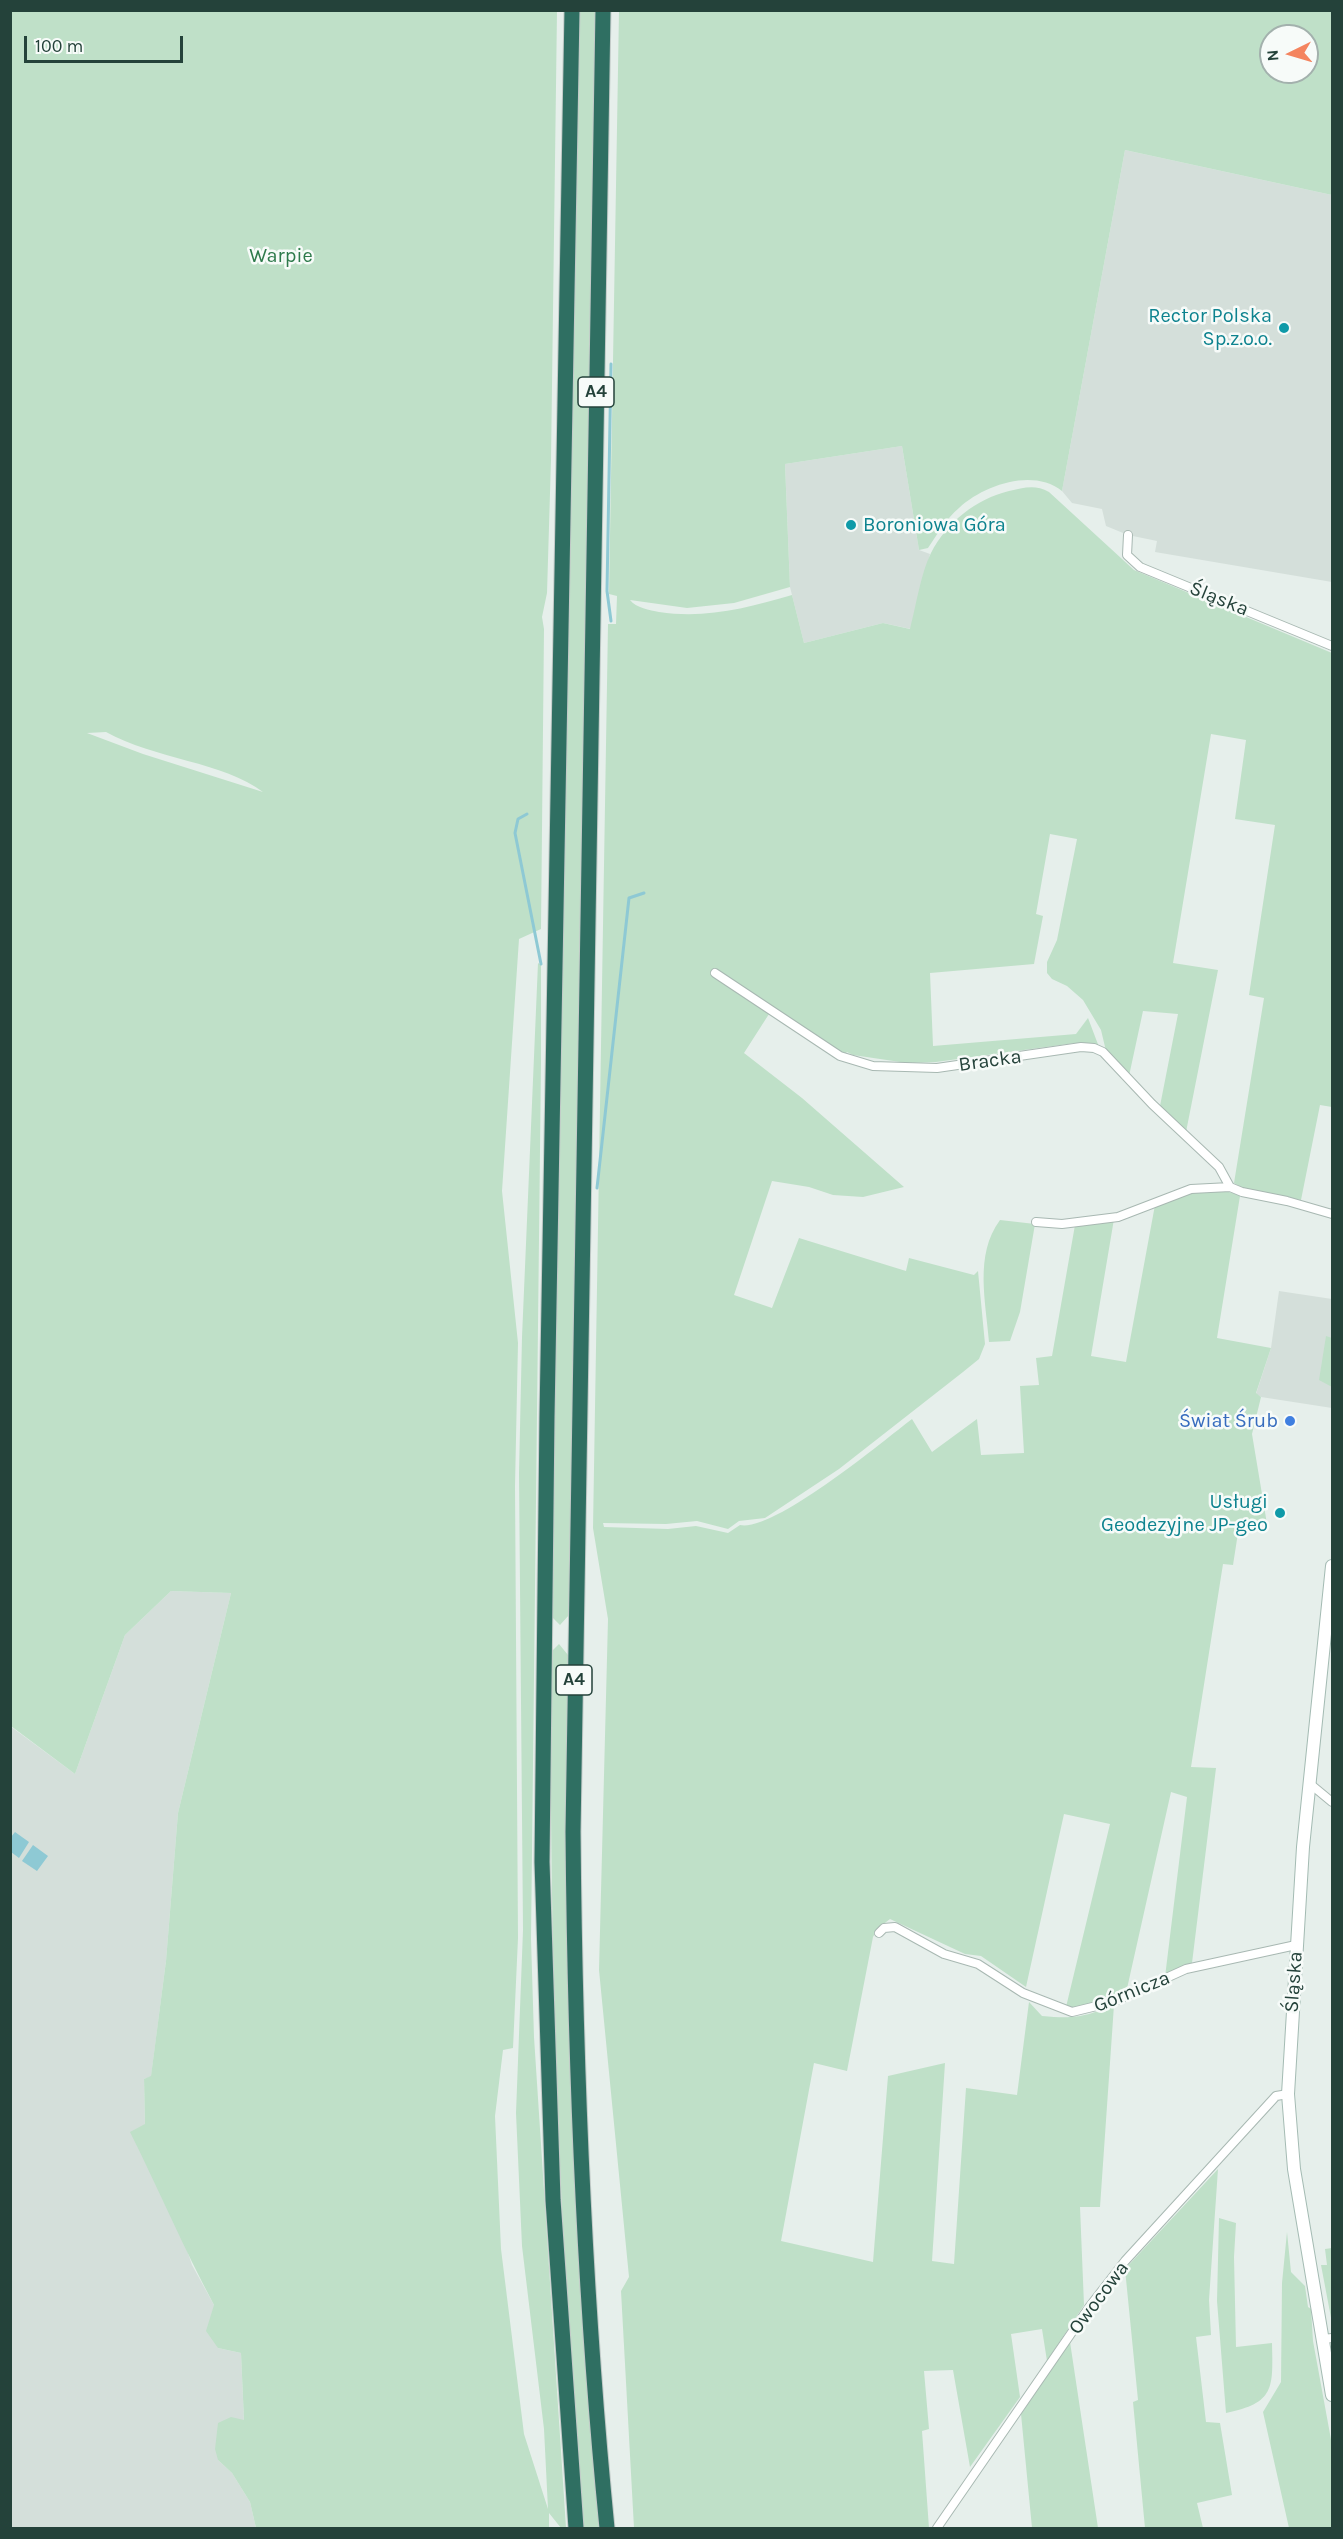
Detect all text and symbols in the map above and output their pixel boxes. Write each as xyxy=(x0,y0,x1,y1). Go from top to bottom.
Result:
scale bar xyxy=(27,24,186,62)
north arrow xyxy=(1259,24,1319,84)
text: 100 m xyxy=(35,35,83,57)
text: N xyxy=(1263,49,1283,62)
park label: Warpie xyxy=(249,244,313,268)
place label: Rector Polska Sp.z.o.o. xyxy=(1148,304,1272,351)
marker: Rector Polska Sp.z.o.o. xyxy=(1277,321,1291,335)
road number: A4 xyxy=(578,377,614,407)
place label: Boroniowa Góra xyxy=(863,513,1006,537)
marker: Boroniowa Góra xyxy=(844,518,858,532)
street label: Śląska xyxy=(1186,576,1252,622)
street label: Bracka xyxy=(957,1045,1023,1077)
place label: Świat Śrub xyxy=(1179,1409,1278,1433)
marker: Świat Śrub xyxy=(1283,1414,1297,1428)
place label: Usługi Geodezyjne JP-geo xyxy=(1101,1490,1268,1537)
marker: Usługi Geodezyjne JP-geo xyxy=(1273,1506,1287,1520)
road number: A4 xyxy=(556,1665,592,1695)
street label: Śląska xyxy=(1280,1950,1308,2014)
street label: Górnicza xyxy=(1090,1966,1174,2018)
street label: Owocowa xyxy=(1064,2257,1134,2339)

